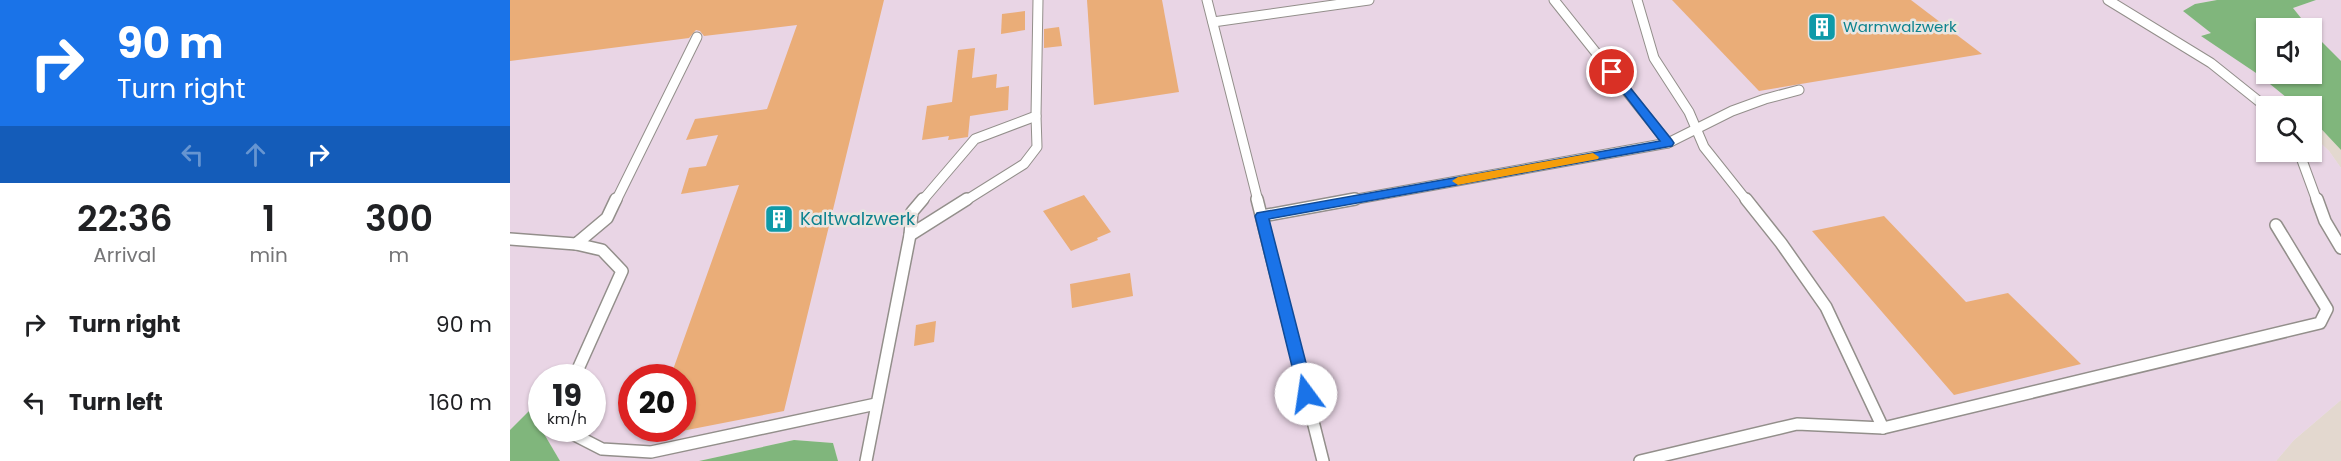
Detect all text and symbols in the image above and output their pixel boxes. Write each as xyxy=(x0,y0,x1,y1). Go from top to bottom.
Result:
building icon: Warmwalzwerk xyxy=(1806,11,1838,43)
text: 90 m xyxy=(117,14,224,73)
place label: Warmwalzwerk xyxy=(1843,16,1957,37)
map controls xyxy=(2256,18,2322,162)
button: sound xyxy=(2256,18,2322,84)
icon: right xyxy=(18,24,96,102)
pin xyxy=(1586,46,1637,97)
icon: arrive xyxy=(1595,55,1628,88)
text: Turn right xyxy=(117,70,246,107)
button: search xyxy=(2256,96,2322,162)
icon: left xyxy=(176,138,209,171)
icon: ahead xyxy=(239,138,272,171)
icon: right xyxy=(302,138,335,171)
text: 22:36 xyxy=(77,193,172,244)
text: 1 xyxy=(262,193,275,244)
text: 300 xyxy=(365,193,433,244)
building icon: Kaltwalzwerk xyxy=(763,203,795,235)
place label: Kaltwalzwerk xyxy=(800,206,916,231)
text: Arrival xyxy=(93,241,156,269)
text: min xyxy=(250,241,288,269)
text: m xyxy=(389,241,409,269)
icon: right xyxy=(18,308,51,341)
text: Turn right xyxy=(69,309,180,340)
text: 90 m xyxy=(436,309,492,340)
position arrow xyxy=(1274,362,1338,426)
speed limit sign: 20 xyxy=(618,364,696,442)
text: 19 xyxy=(552,374,582,417)
icon: left xyxy=(18,386,51,419)
text: Turn left xyxy=(69,387,163,418)
text: 160 m xyxy=(429,387,492,418)
text: km/h xyxy=(547,408,587,429)

